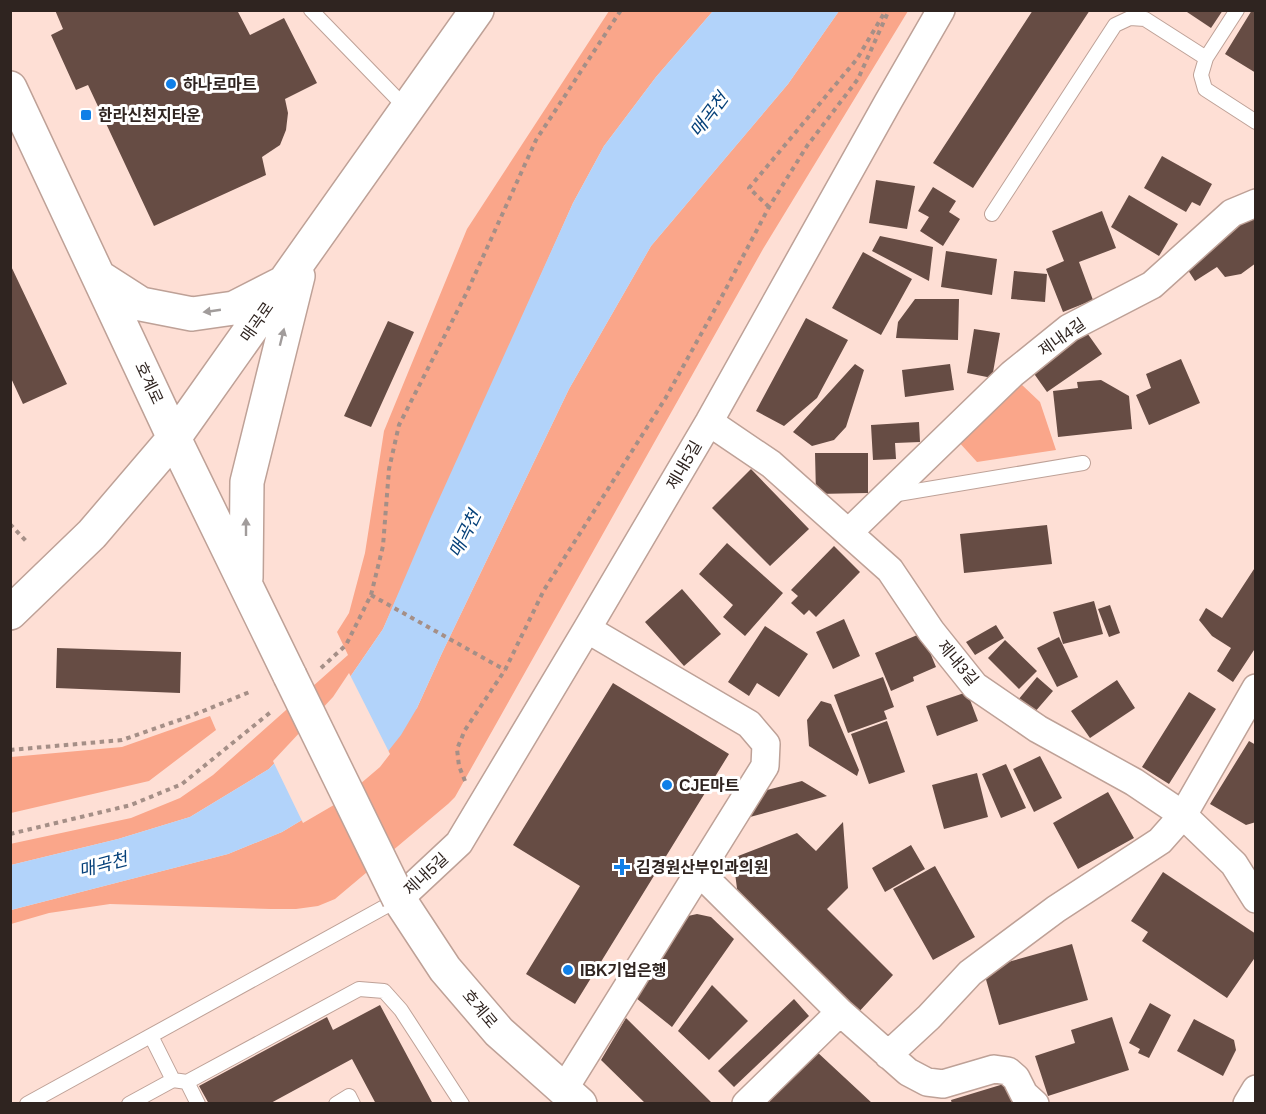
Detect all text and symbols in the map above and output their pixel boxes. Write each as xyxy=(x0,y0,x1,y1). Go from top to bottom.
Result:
place label: 하나로마트 xyxy=(183,76,257,93)
marker: 하나로마트 xyxy=(164,77,178,91)
water label: 매곡천 xyxy=(686,87,733,141)
place label: 한라신천지타운 xyxy=(98,106,201,124)
marker: 한라신천지타운 xyxy=(79,108,93,122)
street label: 매곡로 xyxy=(237,299,277,345)
one-way arrow xyxy=(202,307,221,316)
street label: 제내4길 xyxy=(1035,315,1089,359)
one-way arrow xyxy=(278,327,288,346)
street label: 호계로 xyxy=(132,359,166,407)
street label: 제내5길 xyxy=(663,438,705,492)
water label: 매곡천 xyxy=(445,505,486,561)
one-way arrow xyxy=(241,518,251,537)
street label: 제내3길 xyxy=(934,637,982,689)
place label: CJE마트 xyxy=(679,777,740,794)
marker: CJE마트 xyxy=(660,778,674,792)
water label: 매곡천 xyxy=(76,848,132,881)
street label: 제내5길 xyxy=(401,850,451,898)
marker: 김경원산부인과의원 xyxy=(613,858,631,876)
place label: 김경원산부인과의원 xyxy=(636,859,768,876)
place label: IBK기업은행 xyxy=(580,962,666,979)
marker: IBK기업은행 xyxy=(561,963,575,977)
street label: 호계로 xyxy=(459,987,501,1032)

